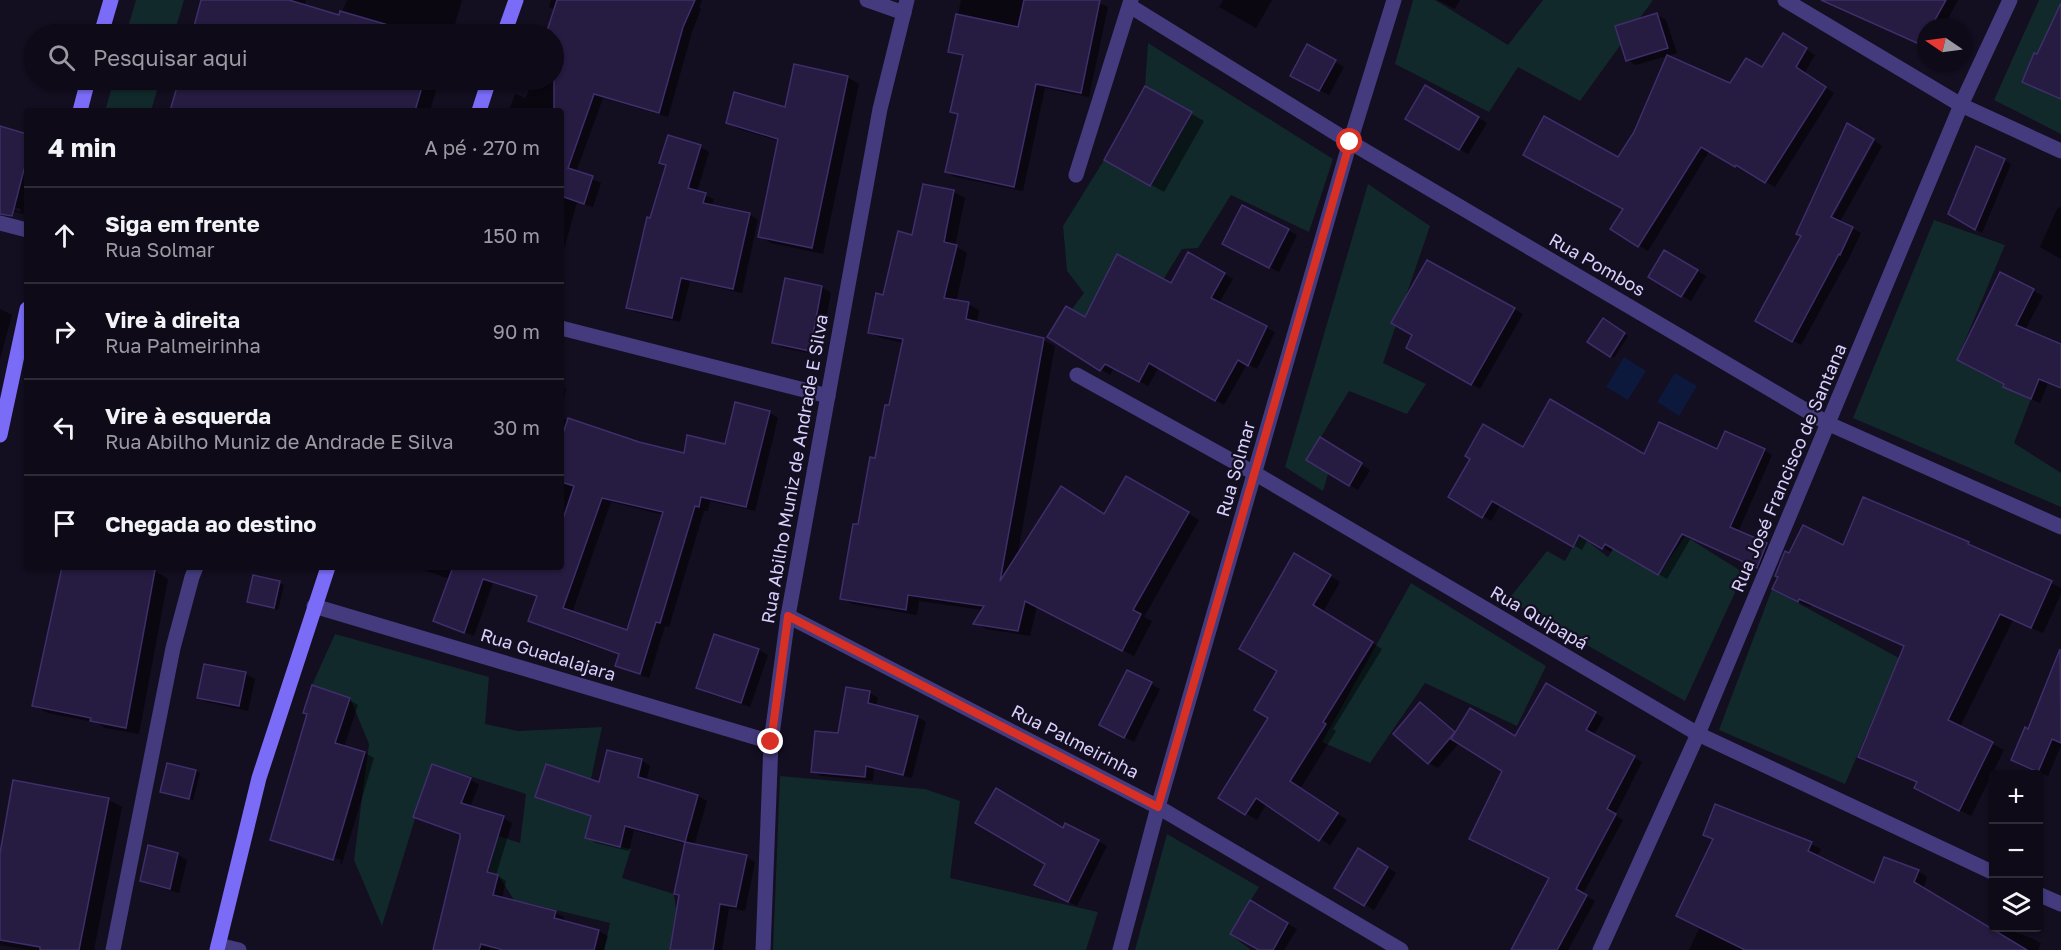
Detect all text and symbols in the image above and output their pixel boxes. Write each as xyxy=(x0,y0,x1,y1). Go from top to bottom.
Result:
north arrow xyxy=(1917,18,1971,72)
search box xyxy=(24,24,564,90)
icon: search xyxy=(45,41,78,74)
text: Pesquisar aqui xyxy=(93,44,248,71)
route start xyxy=(1336,128,1362,154)
text: 4 min xyxy=(48,132,116,163)
text: A pé · 270 m xyxy=(424,135,540,159)
text: Siga em frente xyxy=(105,210,260,237)
icon: ahead xyxy=(48,219,81,252)
text: 150 m xyxy=(484,223,540,247)
street label: Rua Pombos xyxy=(1546,228,1649,300)
text: Rua Solmar xyxy=(105,237,215,261)
text: Vire à direita xyxy=(105,306,240,333)
street label: Rua Abilho Muniz de Andrade E Silva xyxy=(756,312,832,625)
icon: right xyxy=(48,315,81,348)
text: 90 m xyxy=(493,319,540,343)
text: Rua Palmeirinha xyxy=(105,333,261,357)
street label: Rua José Francisco de Santana xyxy=(1726,340,1851,595)
text: Vire à esquerda xyxy=(105,402,271,429)
icon: left xyxy=(48,411,81,444)
text: 30 m xyxy=(493,415,540,439)
street label: Rua Solmar xyxy=(1211,418,1259,519)
text: Rua Abilho Muniz de Andrade E Silva xyxy=(105,429,453,453)
icon: arrive xyxy=(48,507,81,540)
text: Chegada ao destino xyxy=(105,510,317,537)
street label: Rua Quipapá xyxy=(1487,580,1592,654)
street label: Rua Guadalajara xyxy=(478,623,619,685)
street label: Rua Palmeirinha xyxy=(1008,699,1143,783)
route end xyxy=(757,728,783,754)
map controls xyxy=(1989,770,2043,932)
button: + xyxy=(1989,770,2043,824)
button: − xyxy=(1989,824,2043,878)
button: layers xyxy=(1989,878,2043,932)

